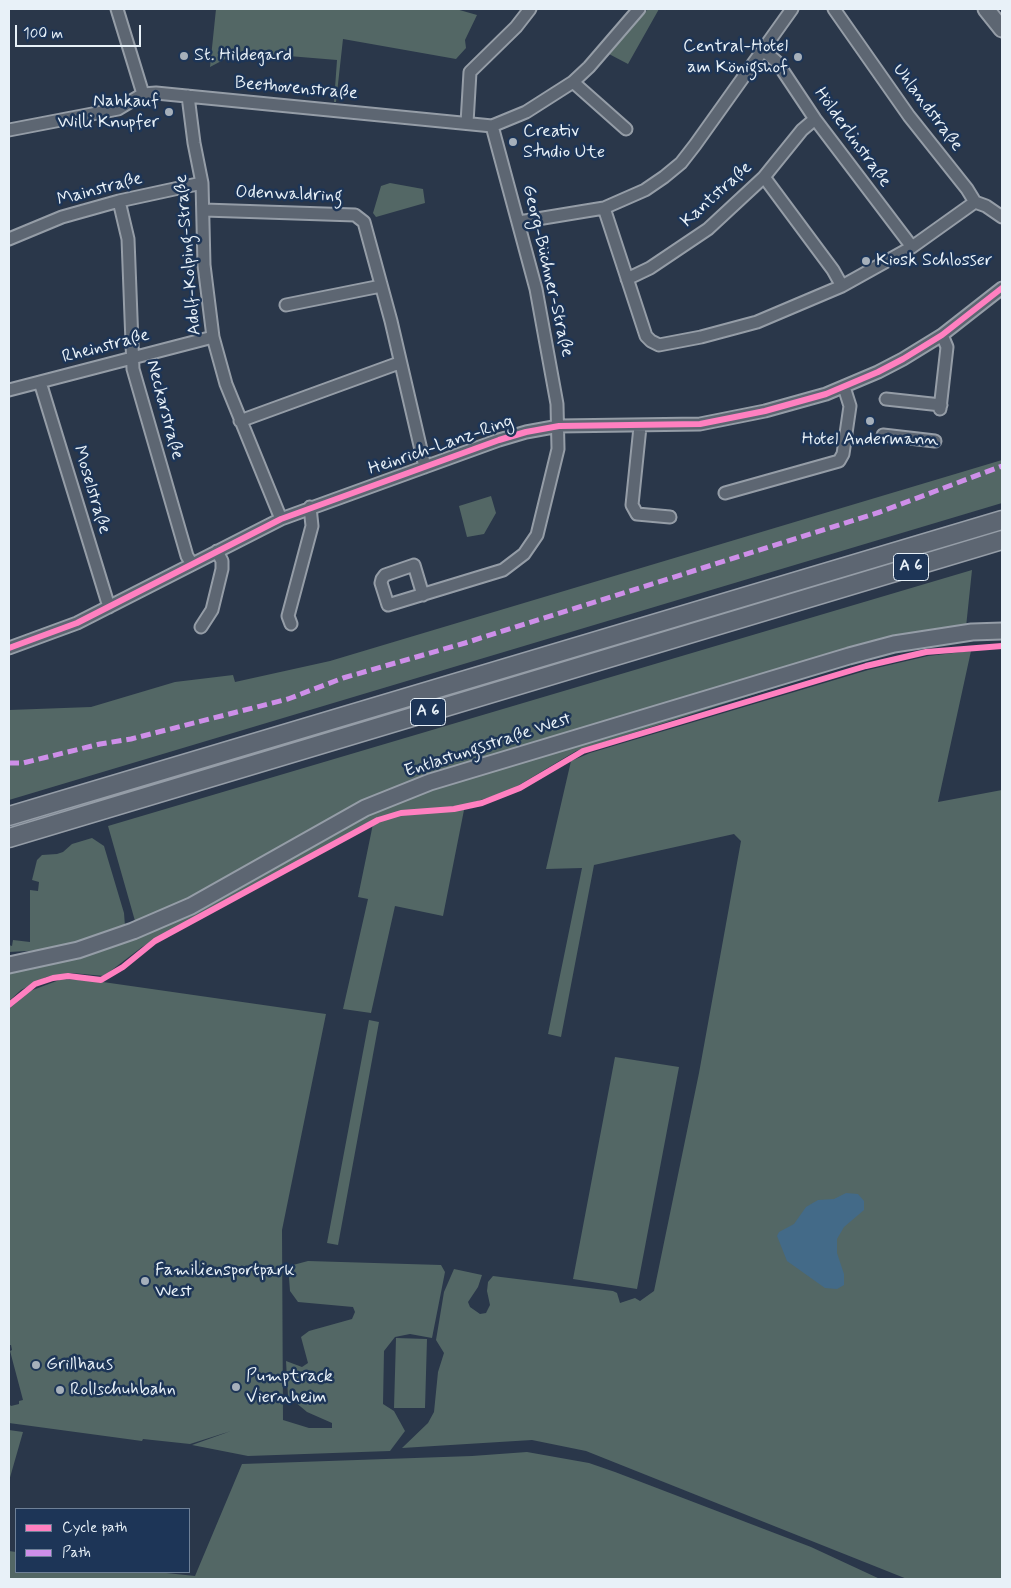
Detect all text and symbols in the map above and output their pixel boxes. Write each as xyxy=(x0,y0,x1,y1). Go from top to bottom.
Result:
scale bar xyxy=(18,15,144,47)
text: 100 m xyxy=(23,24,63,44)
place label: Central-Hotel am Königshof xyxy=(683,36,788,78)
place label: St. Hildegard xyxy=(194,45,292,67)
marker: St. Hildegard xyxy=(178,50,190,62)
marker: Central-Hotel am Königshof xyxy=(792,51,804,63)
street label: Uhlandstraße xyxy=(887,60,967,156)
street label: Beethovenstraße xyxy=(234,73,358,105)
street label: Hölderlinstraße xyxy=(809,84,895,192)
place label: Nahkauf Willi Knupfer xyxy=(57,91,159,134)
marker: Nahkauf Willi Knupfer xyxy=(163,106,175,118)
place label: Creativ Studio Ute xyxy=(523,121,605,163)
marker: Creativ Studio Ute xyxy=(507,136,519,148)
street label: Kantstraße xyxy=(677,157,757,233)
street label: Mainstraße xyxy=(55,168,145,212)
street label: Adolf-Kolping-Straße xyxy=(171,174,207,336)
street label: Odenwaldring xyxy=(235,182,343,208)
street label: Georg-Büchner-Straße xyxy=(517,183,577,359)
place label: Kiosk Schlosser xyxy=(876,250,993,272)
marker: Kiosk Schlosser xyxy=(860,255,872,267)
street label: Rheinstraße xyxy=(60,325,152,369)
street label: Neckarstraße xyxy=(140,358,188,462)
street label: Heinrich-Lanz-Ring xyxy=(366,411,516,481)
marker: Hotel Andermann xyxy=(864,415,876,427)
place label: Hotel Andermann xyxy=(802,429,938,451)
street label: Moselstraße xyxy=(67,443,115,537)
road number: A 6 xyxy=(894,554,928,580)
road number: A 6 xyxy=(410,699,446,726)
street label: Entlastungsstraße West xyxy=(402,709,574,783)
place label: Familiensportpark West xyxy=(155,1260,295,1302)
marker: Familiensportpark West xyxy=(139,1275,151,1287)
place label: Grillhaus xyxy=(46,1354,113,1376)
marker: Grillhaus xyxy=(30,1359,42,1371)
place label: Pumptrack Viernheim xyxy=(246,1366,333,1408)
place label: Rollschuhbahn xyxy=(70,1379,176,1401)
marker: Pumptrack Viernheim xyxy=(230,1381,242,1393)
marker: Rollschuhbahn xyxy=(54,1384,66,1396)
legend xyxy=(15,1508,190,1573)
text: Cycle path xyxy=(62,1518,127,1538)
text: Path xyxy=(62,1543,91,1563)

